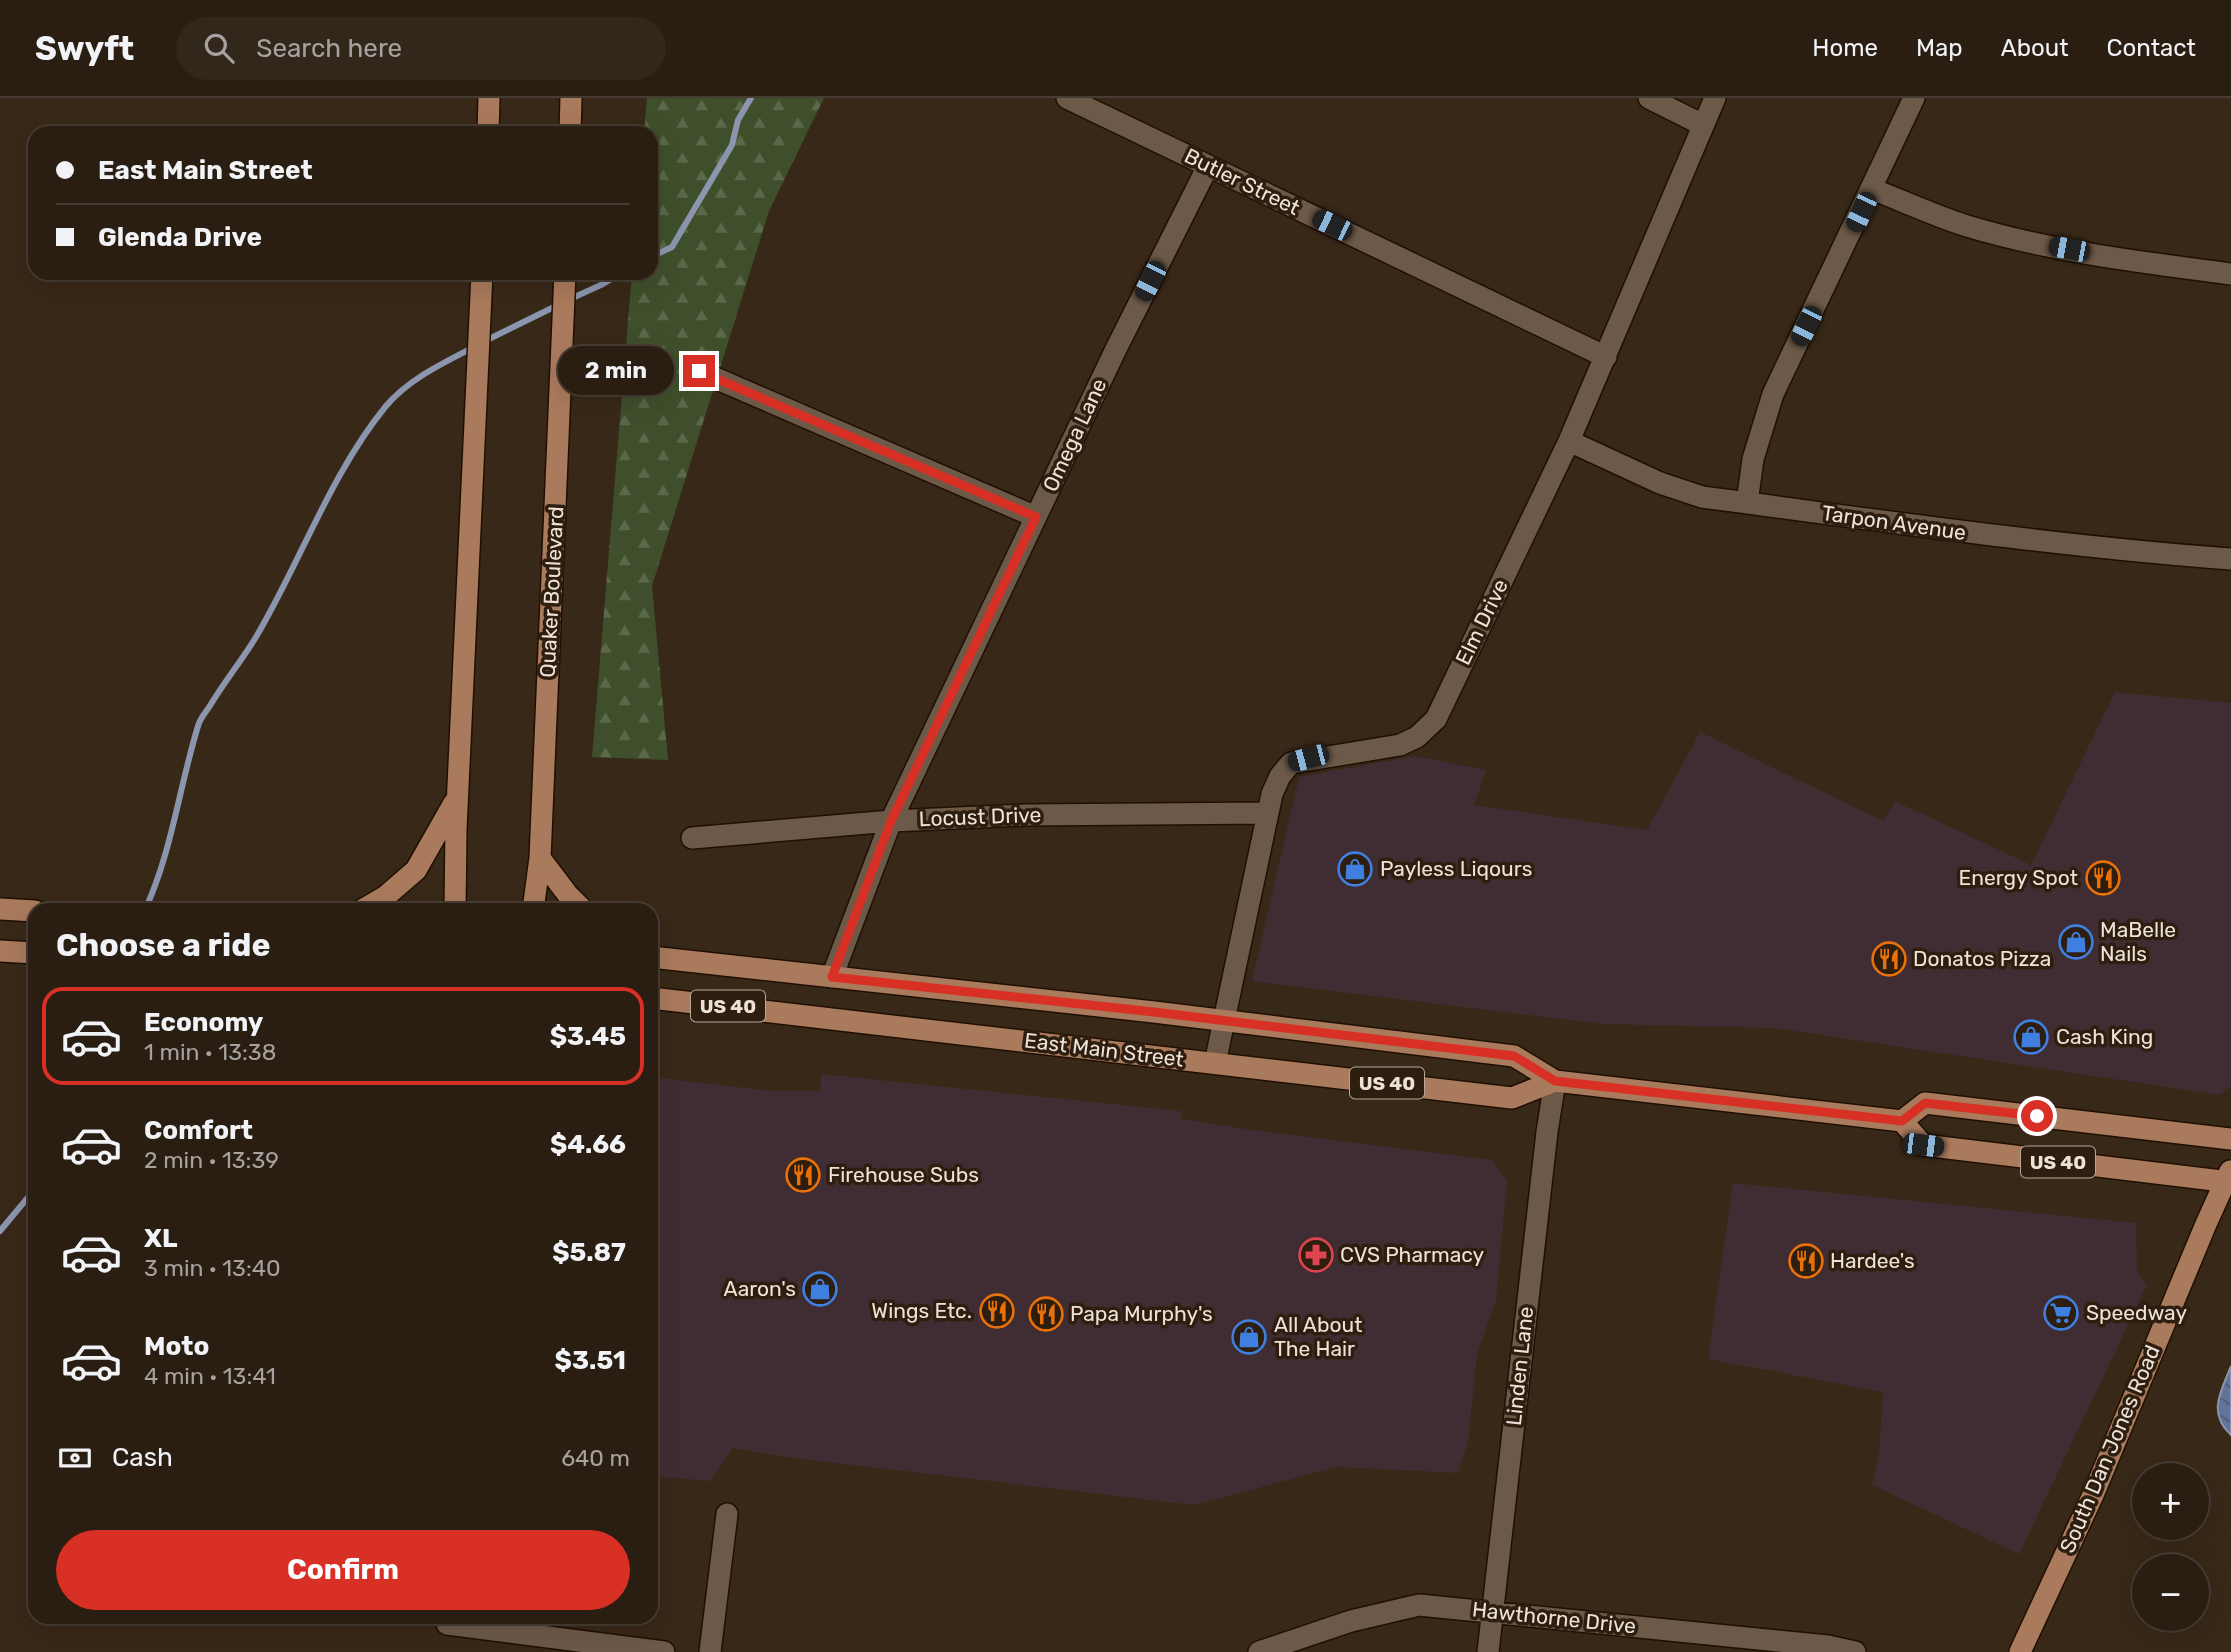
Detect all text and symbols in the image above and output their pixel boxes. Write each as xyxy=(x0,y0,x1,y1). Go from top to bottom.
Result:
search box xyxy=(176,17,666,80)
text: Swyft xyxy=(35,29,134,68)
icon: search xyxy=(200,29,238,67)
text: Search here xyxy=(256,33,402,64)
text: Home xyxy=(1812,34,1878,62)
text: Map xyxy=(1916,34,1963,62)
text: About xyxy=(2001,34,2069,62)
text: Contact xyxy=(2107,34,2196,62)
street label: Butler Street xyxy=(1181,143,1304,220)
text: East Main Street xyxy=(98,155,313,186)
car xyxy=(1843,189,1880,235)
car xyxy=(1309,206,1356,244)
text: Glenda Drive xyxy=(98,222,262,253)
car xyxy=(2047,235,2092,263)
car xyxy=(1132,258,1169,304)
car xyxy=(1788,303,1825,349)
callout: 2 min xyxy=(559,346,674,396)
route end xyxy=(683,355,715,387)
text: 2 min xyxy=(585,356,647,384)
street label: Omega Lane xyxy=(1037,374,1112,495)
street label: Tarpon Avenue xyxy=(1820,500,1968,545)
street label: Quaker Boulevard xyxy=(535,506,568,678)
street label: Elm Drive xyxy=(1450,575,1513,669)
car xyxy=(1285,742,1332,774)
street label: Locust Drive xyxy=(918,802,1042,831)
shop icon: Payless Liqours xyxy=(1336,850,1374,888)
place label: Payless Liqours xyxy=(1380,856,1532,881)
restaurant icon: Energy Spot xyxy=(2084,859,2122,897)
place label: Energy Spot xyxy=(1959,865,2078,890)
place label: MaBelle Nails xyxy=(2100,917,2176,966)
shop icon: MaBelle Nails xyxy=(2057,923,2095,961)
text: Choose a ride xyxy=(56,926,270,964)
restaurant icon: Donatos Pizza xyxy=(1870,940,1908,978)
place label: Donatos Pizza xyxy=(1913,946,2051,971)
road number: US 40 xyxy=(691,991,765,1022)
icon: car xyxy=(60,1005,123,1068)
text: Economy xyxy=(144,1007,263,1038)
shop icon: Cash King xyxy=(2012,1018,2050,1056)
text: $3.45 xyxy=(550,1021,626,1052)
place label: Cash King xyxy=(2056,1024,2153,1049)
street label: East Main Street xyxy=(1023,1027,1185,1072)
text: 1 min · 13:38 xyxy=(144,1038,276,1066)
road number: US 40 xyxy=(1350,1068,1424,1099)
route start xyxy=(2021,1100,2053,1132)
icon: car xyxy=(60,1113,123,1176)
text: Comfort xyxy=(144,1115,253,1146)
text: $4.66 xyxy=(550,1129,626,1160)
car xyxy=(1901,1132,1946,1158)
text: 2 min · 13:39 xyxy=(144,1146,279,1174)
road number: US 40 xyxy=(2021,1146,2095,1178)
restaurant icon: Firehouse Subs xyxy=(784,1156,822,1194)
place label: Firehouse Subs xyxy=(828,1162,979,1187)
icon: car xyxy=(60,1221,123,1284)
text: XL xyxy=(144,1223,177,1254)
pharmacy icon: CVS Pharmacy xyxy=(1297,1236,1335,1274)
text: $5.87 xyxy=(552,1237,626,1268)
place label: CVS Pharmacy xyxy=(1340,1242,1485,1267)
restaurant icon: Hardee's xyxy=(1787,1242,1825,1280)
place label: Hardee's xyxy=(1830,1248,1915,1273)
text: 3 min · 13:40 xyxy=(144,1254,281,1282)
shop icon: Aaron's xyxy=(801,1270,839,1308)
place label: Aaron's xyxy=(724,1276,796,1301)
restaurant icon: Wings Etc. xyxy=(978,1292,1016,1330)
supermarket icon: Speedway xyxy=(2042,1294,2080,1332)
restaurant icon: Papa Murphy's xyxy=(1027,1295,1065,1333)
place label: Wings Etc. xyxy=(871,1298,972,1323)
place label: Speedway xyxy=(2086,1300,2187,1325)
place label: Papa Murphy's xyxy=(1070,1301,1213,1326)
street label: Linden Lane xyxy=(1501,1305,1538,1427)
place label: All About The Hair xyxy=(1274,1312,1362,1361)
shop icon: All About The Hair xyxy=(1230,1318,1268,1356)
icon: car xyxy=(60,1329,123,1392)
text: Moto xyxy=(144,1331,209,1362)
street label: South Dan Jones Road xyxy=(2054,1341,2165,1556)
text: $3.51 xyxy=(555,1345,626,1376)
text: 4 min · 13:41 xyxy=(144,1362,276,1390)
icon: cash xyxy=(56,1439,94,1477)
text: Cash xyxy=(112,1442,173,1473)
text: 640 m xyxy=(561,1444,630,1472)
map controls xyxy=(2132,1463,2209,1631)
button: + xyxy=(2132,1463,2209,1540)
button: Confirm xyxy=(56,1530,630,1610)
button: − xyxy=(2132,1554,2209,1631)
street label: Hawthorne Drive xyxy=(1471,1596,1637,1639)

